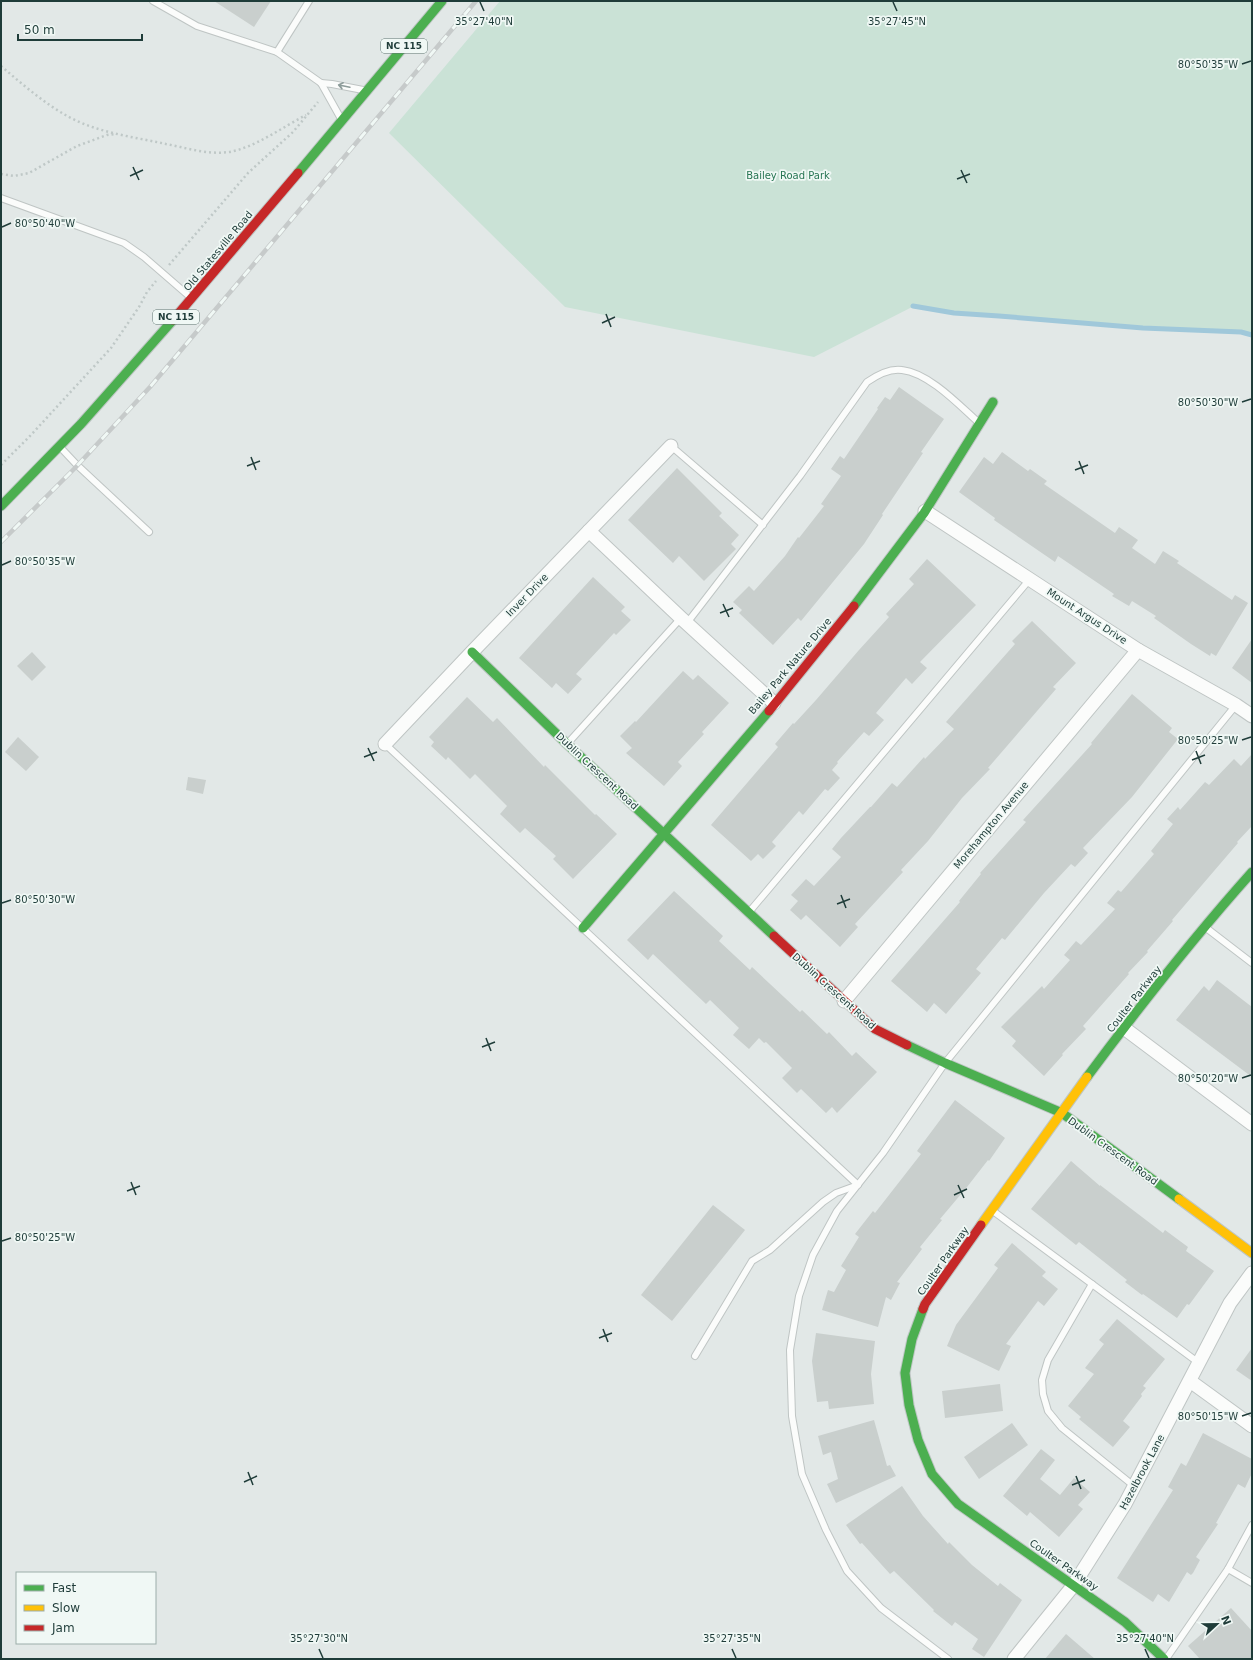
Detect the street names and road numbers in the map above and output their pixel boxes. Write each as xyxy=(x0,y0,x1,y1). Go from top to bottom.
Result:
road number: NC 115 xyxy=(381,39,427,53)
street label: Old Statesville Road xyxy=(181,209,255,293)
road number: NC 115 xyxy=(153,310,199,324)
street label: Inver Drive xyxy=(504,571,550,619)
street label: Mount Argus Drive xyxy=(1045,586,1129,646)
street label: Bailey Park Nature Drive xyxy=(746,616,834,716)
street label: Dublin Crescent Road xyxy=(554,730,640,812)
street label: Morehampton Avenue xyxy=(951,779,1031,871)
street label: Dublin Crescent Road xyxy=(790,951,878,1031)
street label: Coulter Parkway xyxy=(1105,963,1163,1034)
street label: Dublin Crescent Road xyxy=(1066,1115,1160,1187)
street label: Coulter Parkway xyxy=(915,1224,971,1298)
street label: Hazelbrook Lane xyxy=(1118,1433,1166,1511)
street label: Coulter Parkway xyxy=(1027,1537,1101,1593)

